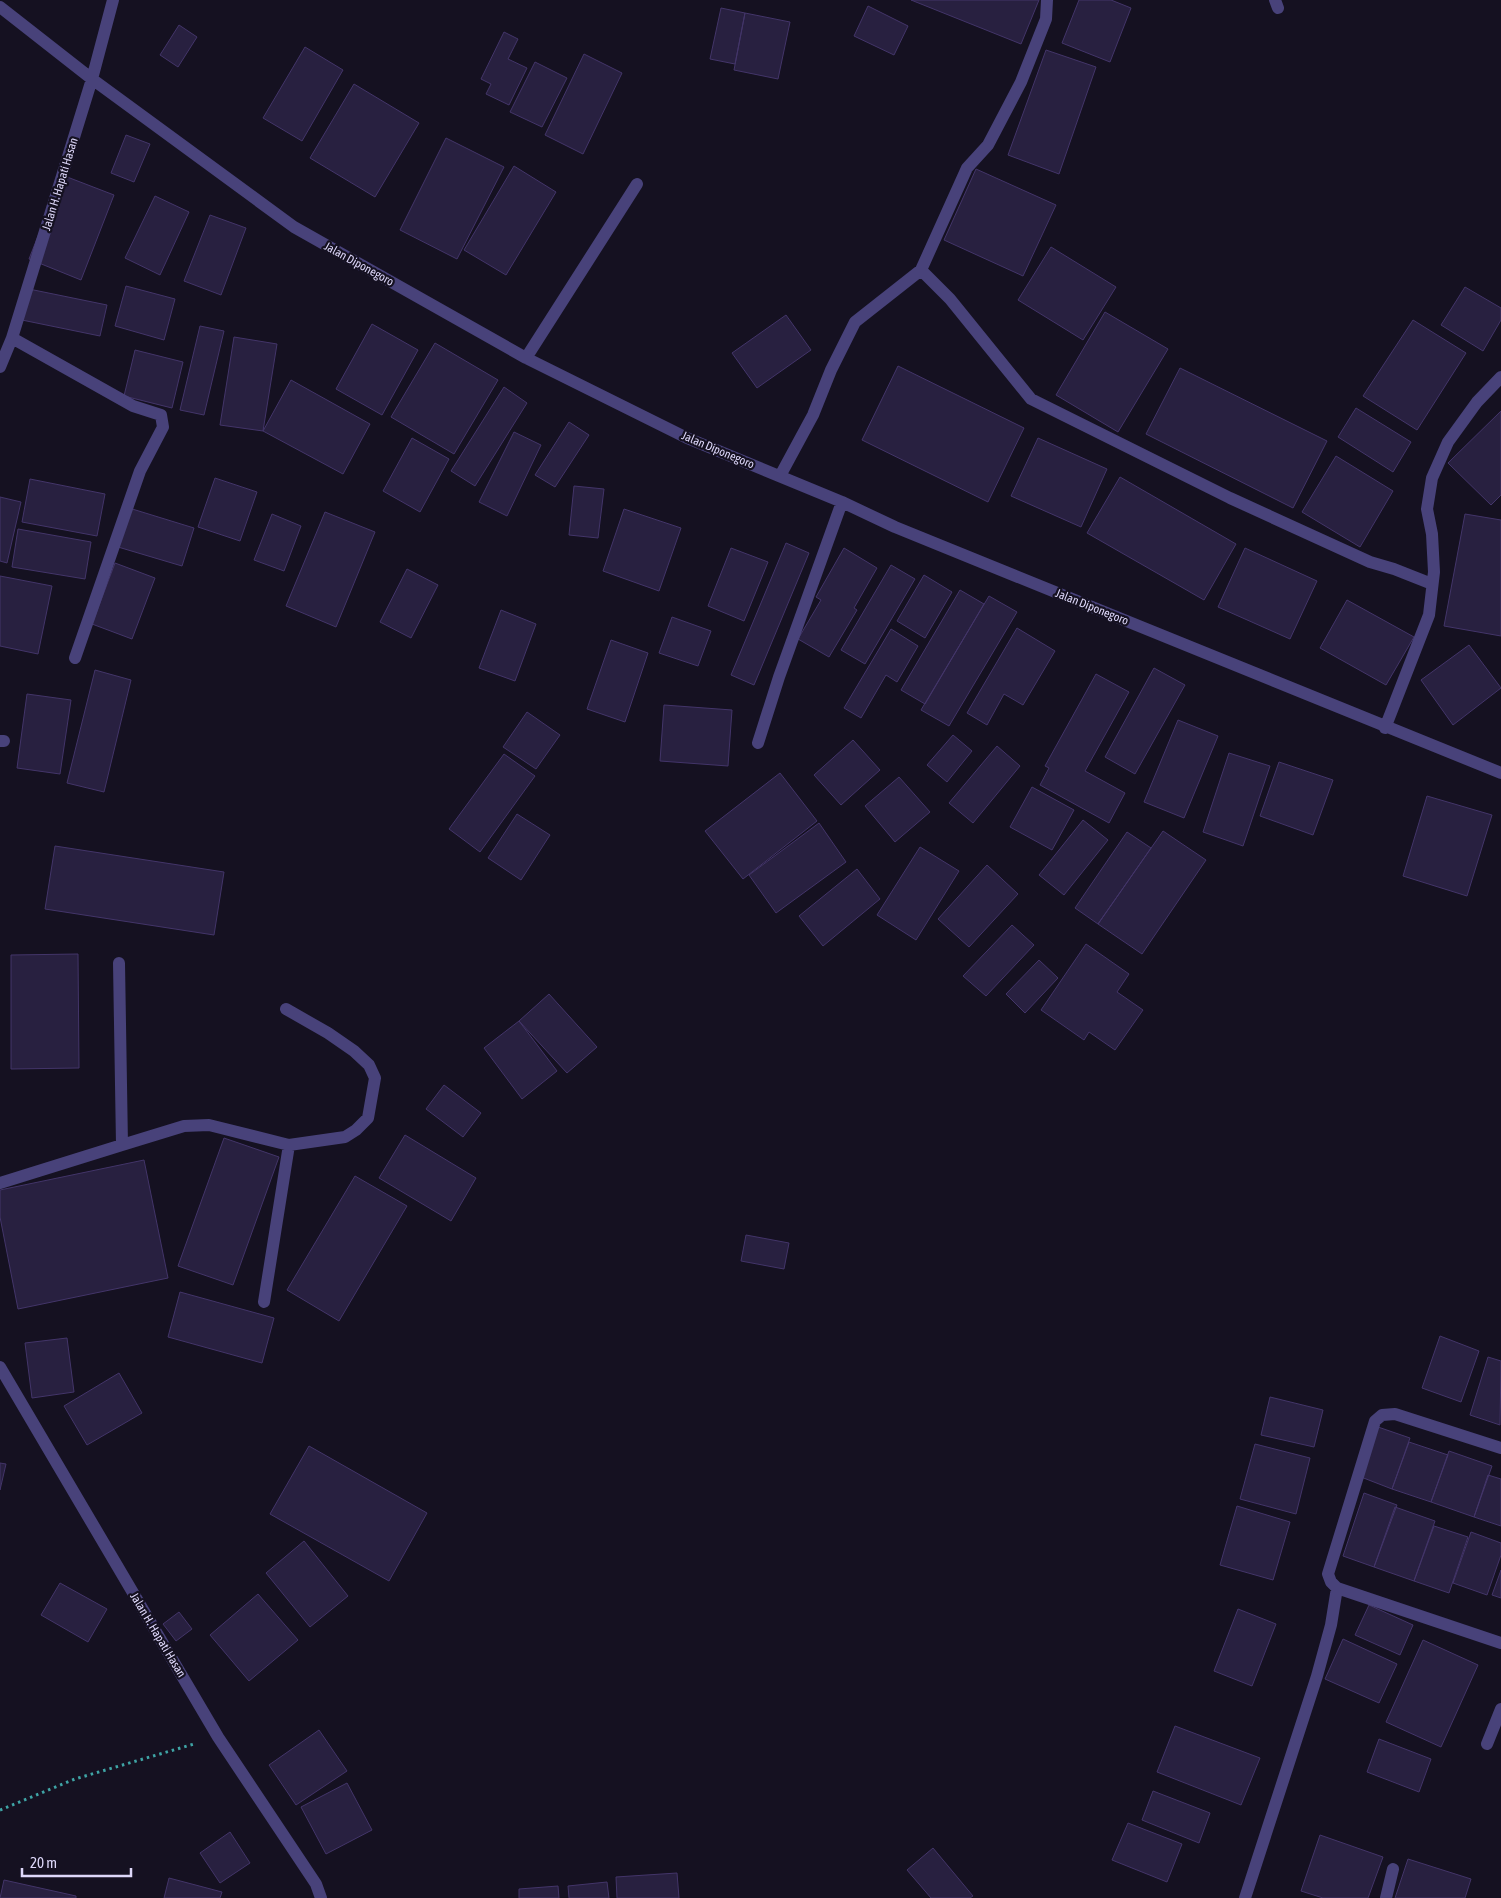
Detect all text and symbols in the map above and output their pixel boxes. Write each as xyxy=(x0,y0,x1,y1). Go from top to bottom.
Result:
street label: Jalan H. Hapati Hasan xyxy=(39,136,81,232)
street label: Jalan Diponegoro xyxy=(322,239,397,289)
street label: Jalan Diponegoro xyxy=(680,428,757,472)
street label: Jalan Diponegoro xyxy=(1053,586,1131,628)
street label: Jalan H. Hapati Hasan xyxy=(127,1590,189,1680)
scale bar xyxy=(22,1846,131,1878)
text: 20 m xyxy=(30,1854,57,1871)

